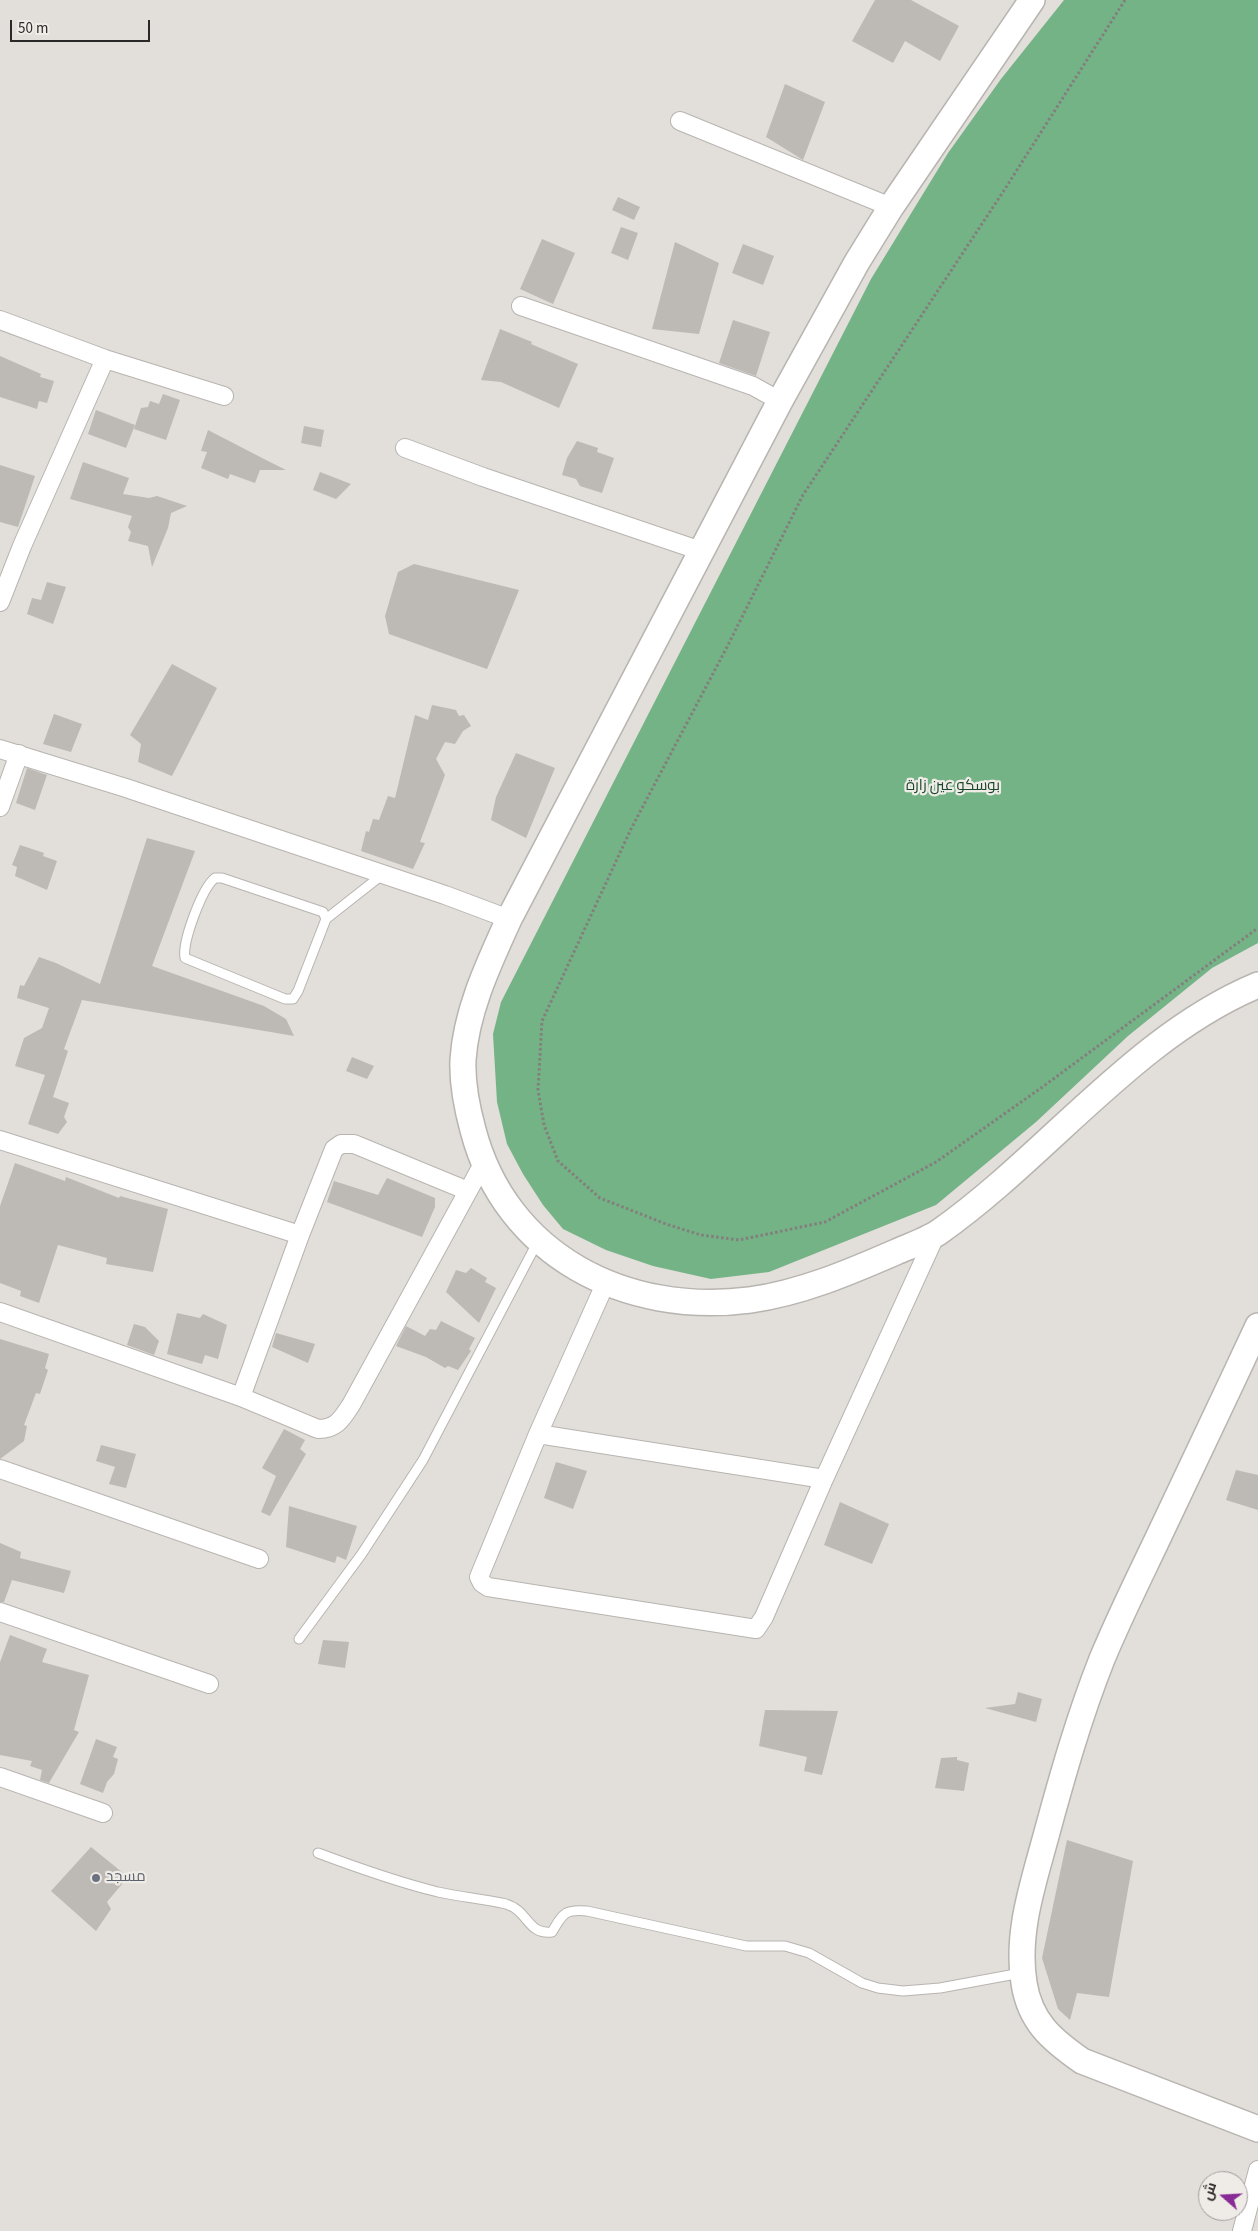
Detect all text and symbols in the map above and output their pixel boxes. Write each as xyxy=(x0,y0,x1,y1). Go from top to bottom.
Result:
scale bar xyxy=(12,10,152,42)
text: 50 m xyxy=(18,18,48,39)
park label: بوسكو عين زارة xyxy=(906,778,1000,796)
place label: مسجد xyxy=(106,1869,146,1887)
marker: مسجد xyxy=(90,1872,102,1884)
north arrow xyxy=(1198,2171,1248,2221)
text: ش xyxy=(1197,2180,1222,2203)

